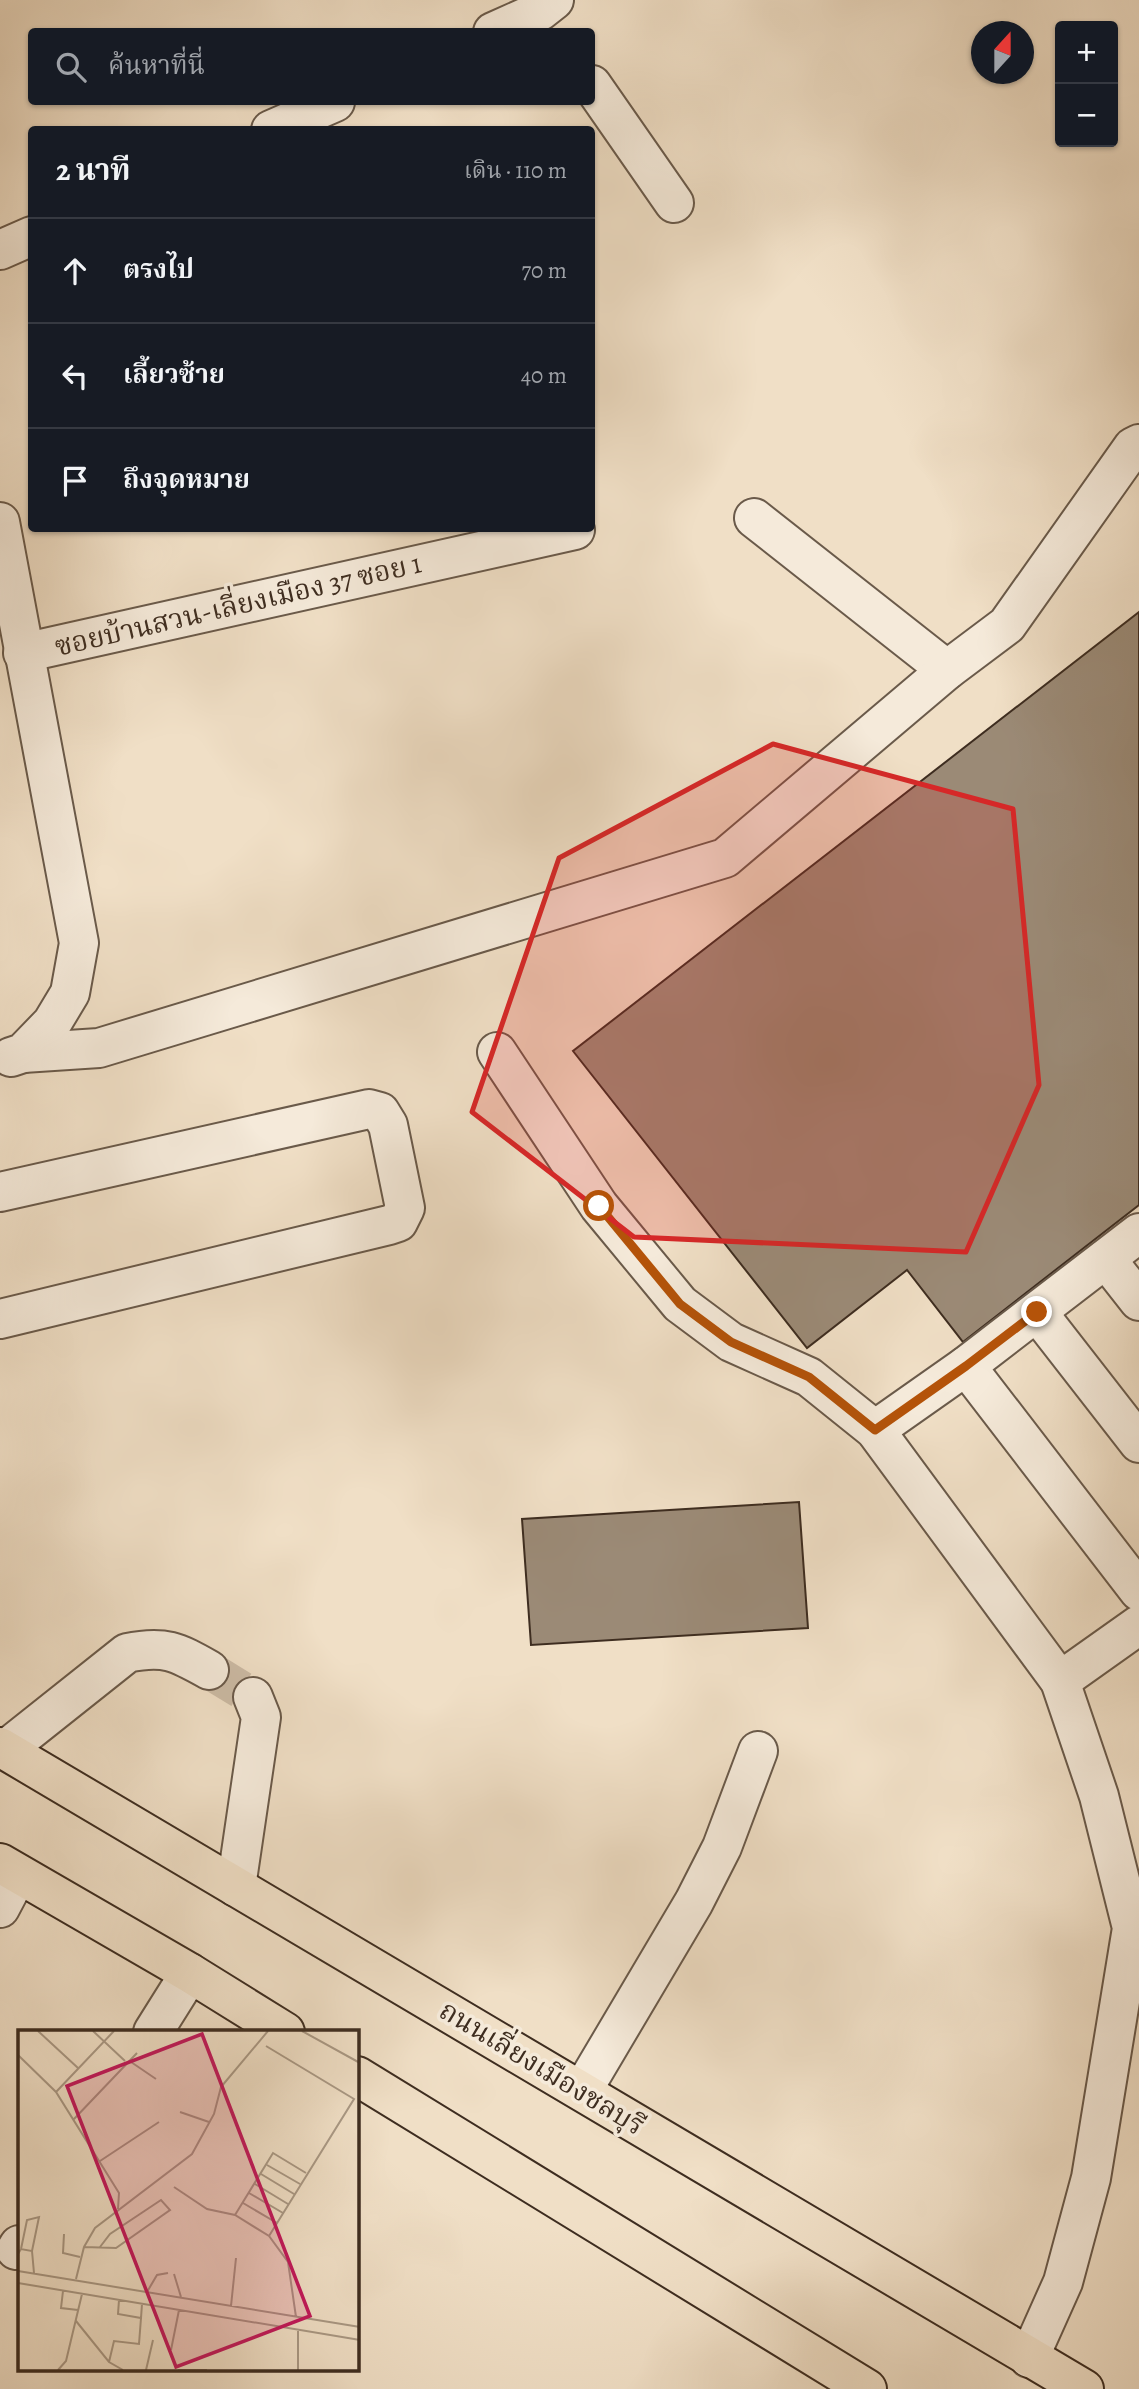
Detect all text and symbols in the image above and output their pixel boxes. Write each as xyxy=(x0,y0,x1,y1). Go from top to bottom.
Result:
north arrow xyxy=(971,21,1034,84)
map controls xyxy=(1055,21,1118,147)
button: + xyxy=(1055,21,1118,84)
search box xyxy=(28,28,595,105)
icon: search xyxy=(52,48,90,86)
text: ค้นหาที่นี่ xyxy=(108,48,205,83)
button: − xyxy=(1055,84,1118,147)
text: 2 นาที xyxy=(56,150,131,190)
text: เดิน · 110 m xyxy=(464,155,567,186)
icon: ahead xyxy=(56,252,94,290)
text: ตรงไป xyxy=(123,252,194,287)
text: 70 m xyxy=(521,255,567,286)
icon: left xyxy=(56,357,94,395)
text: เลี้ยวซ้าย xyxy=(123,357,225,392)
text: 40 m xyxy=(521,360,567,391)
icon: arrive xyxy=(56,462,94,500)
text: ถึงจุดหมาย xyxy=(123,462,250,497)
street label: ซอยบ้านสวน-เลี่ยงเมือง 37 ซอย 1 xyxy=(50,542,425,666)
route start xyxy=(583,1190,614,1221)
route end xyxy=(1021,1296,1052,1327)
street label: ถนนเลี่ยงเมืองชลบุรี xyxy=(432,1990,653,2144)
inset map xyxy=(18,2030,359,2372)

